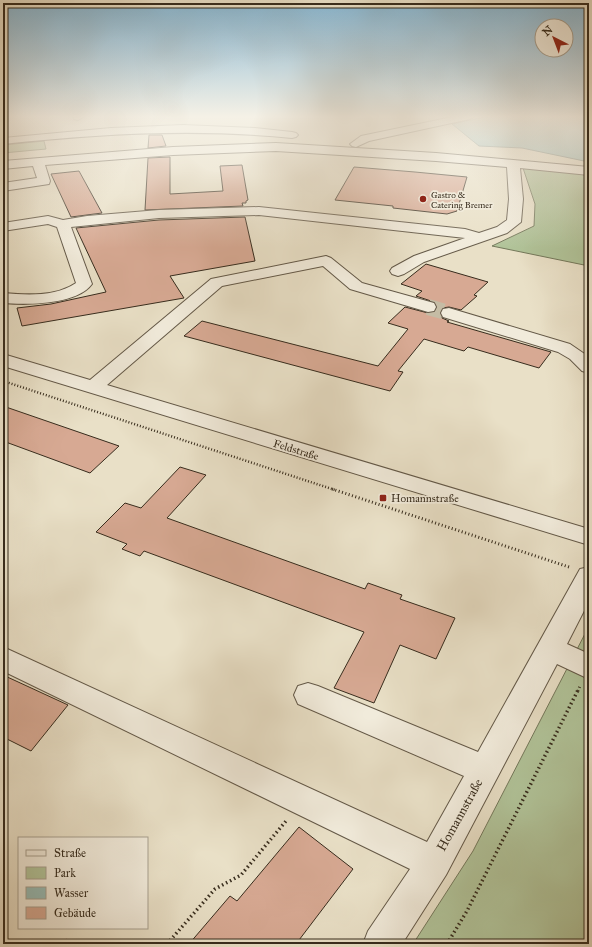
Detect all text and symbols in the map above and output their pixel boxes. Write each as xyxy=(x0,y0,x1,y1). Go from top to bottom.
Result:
north arrow xyxy=(534,18,574,58)
text: N xyxy=(540,23,556,39)
place label: Gastro & Catering Bremer xyxy=(431,189,493,211)
marker: Gastro & Catering Bremer xyxy=(418,194,428,204)
street label: Feldstraße xyxy=(272,437,321,463)
place label: Homannstraße xyxy=(391,492,459,505)
marker: Homannstraße xyxy=(378,493,388,503)
street label: Homannstraße xyxy=(434,776,487,854)
legend xyxy=(18,837,148,929)
text: Straße xyxy=(54,846,86,860)
text: Park xyxy=(54,866,76,880)
text: Wasser xyxy=(54,886,89,900)
text: Gebäude xyxy=(54,906,96,920)

